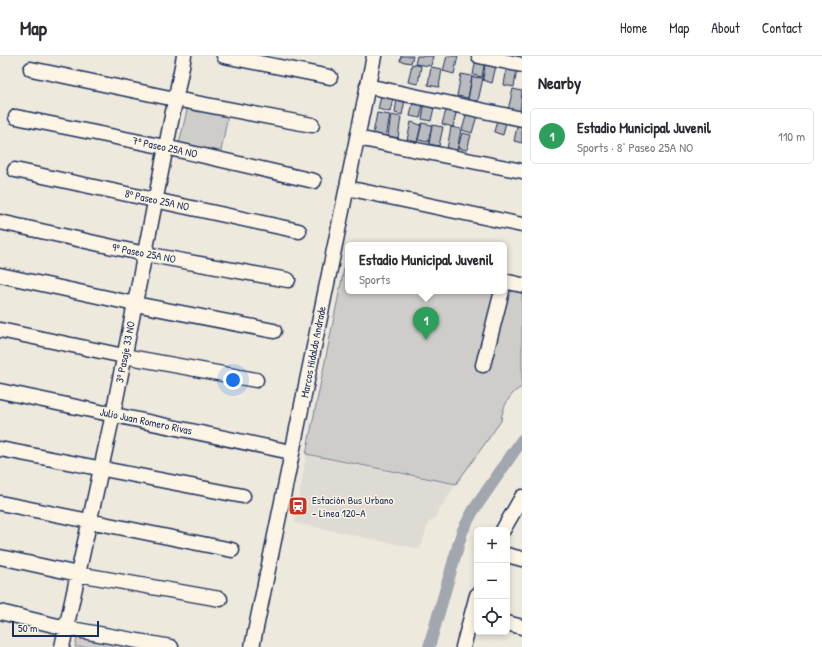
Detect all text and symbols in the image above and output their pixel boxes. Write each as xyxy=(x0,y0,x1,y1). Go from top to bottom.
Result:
text: Map xyxy=(20,15,47,41)
text: Home xyxy=(620,18,647,37)
text: Map xyxy=(669,18,689,37)
text: About xyxy=(711,18,740,37)
text: Contact xyxy=(762,18,802,37)
text: Nearby xyxy=(538,71,581,94)
text: Estadio Municipal Juvenil xyxy=(577,117,711,138)
text: 1 xyxy=(550,127,554,145)
text: 110 m xyxy=(778,127,805,145)
street label: 7º Paseo 25A NO xyxy=(131,133,199,161)
text: Sports · 8° Paseo 25A NO xyxy=(577,138,693,156)
street label: 8º Paseo 25A NO xyxy=(124,186,190,214)
street label: 9º Paseo 25A NO xyxy=(111,240,177,266)
popup xyxy=(345,242,507,294)
text: Estadio Municipal Juvenil xyxy=(359,249,493,270)
text: Sports xyxy=(359,270,390,288)
street label: Marcos Hidaldo Andrade xyxy=(297,305,329,399)
pin: 1 xyxy=(413,307,439,340)
street label: 3º Pasaje 33 NO xyxy=(112,320,138,384)
your location xyxy=(223,370,243,390)
street label: Julio Juan Romero Rivas xyxy=(99,404,193,438)
place label: Estación Bus Urbano - Linea 120-A xyxy=(312,493,394,520)
station icon: Estación Bus Urbano - Linea 120-A xyxy=(287,495,309,517)
map controls xyxy=(474,527,510,635)
button: + xyxy=(474,527,510,563)
button: − xyxy=(474,563,510,599)
button: locate xyxy=(474,599,510,635)
scale bar xyxy=(12,619,99,638)
text: 50 m xyxy=(18,621,38,635)

